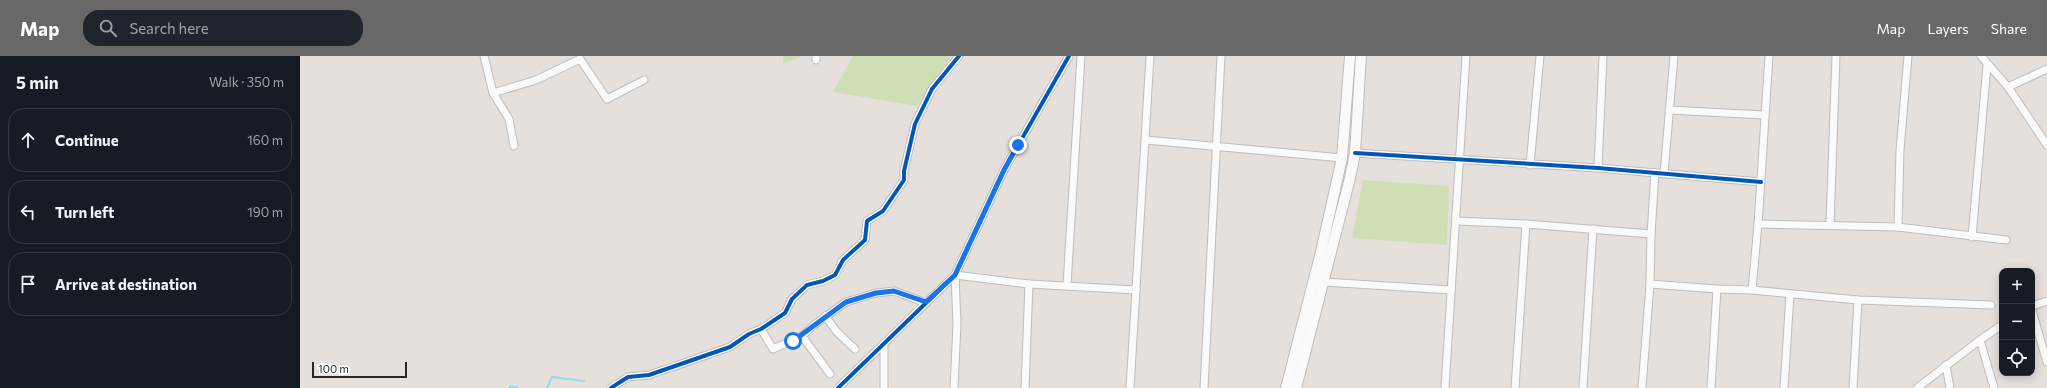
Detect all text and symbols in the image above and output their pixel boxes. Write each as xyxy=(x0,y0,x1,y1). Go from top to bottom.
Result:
search box xyxy=(83,10,363,46)
text: Map xyxy=(20,17,59,40)
icon: search xyxy=(97,17,119,39)
text: Search here xyxy=(129,19,209,37)
text: Map xyxy=(1877,20,1905,37)
text: Layers xyxy=(1927,20,1969,37)
text: Share xyxy=(1991,20,2027,37)
text: 5 min xyxy=(16,72,59,93)
text: Walk · 350 m xyxy=(209,74,284,90)
icon: ahead xyxy=(17,129,39,151)
text: Continue xyxy=(55,131,119,149)
text: 160 m xyxy=(247,132,283,148)
route end xyxy=(1009,136,1027,154)
icon: left xyxy=(17,201,39,223)
text: Turn left xyxy=(55,203,114,221)
text: 190 m xyxy=(247,204,283,220)
map controls xyxy=(1999,268,2035,376)
button: + xyxy=(1999,268,2035,304)
icon: arrive xyxy=(17,273,39,295)
text: Arrive at destination xyxy=(55,275,197,293)
button: − xyxy=(1999,304,2035,340)
route start xyxy=(784,332,802,350)
button: locate xyxy=(1999,340,2035,376)
scale bar xyxy=(312,360,407,379)
text: 100 m xyxy=(318,362,349,375)

